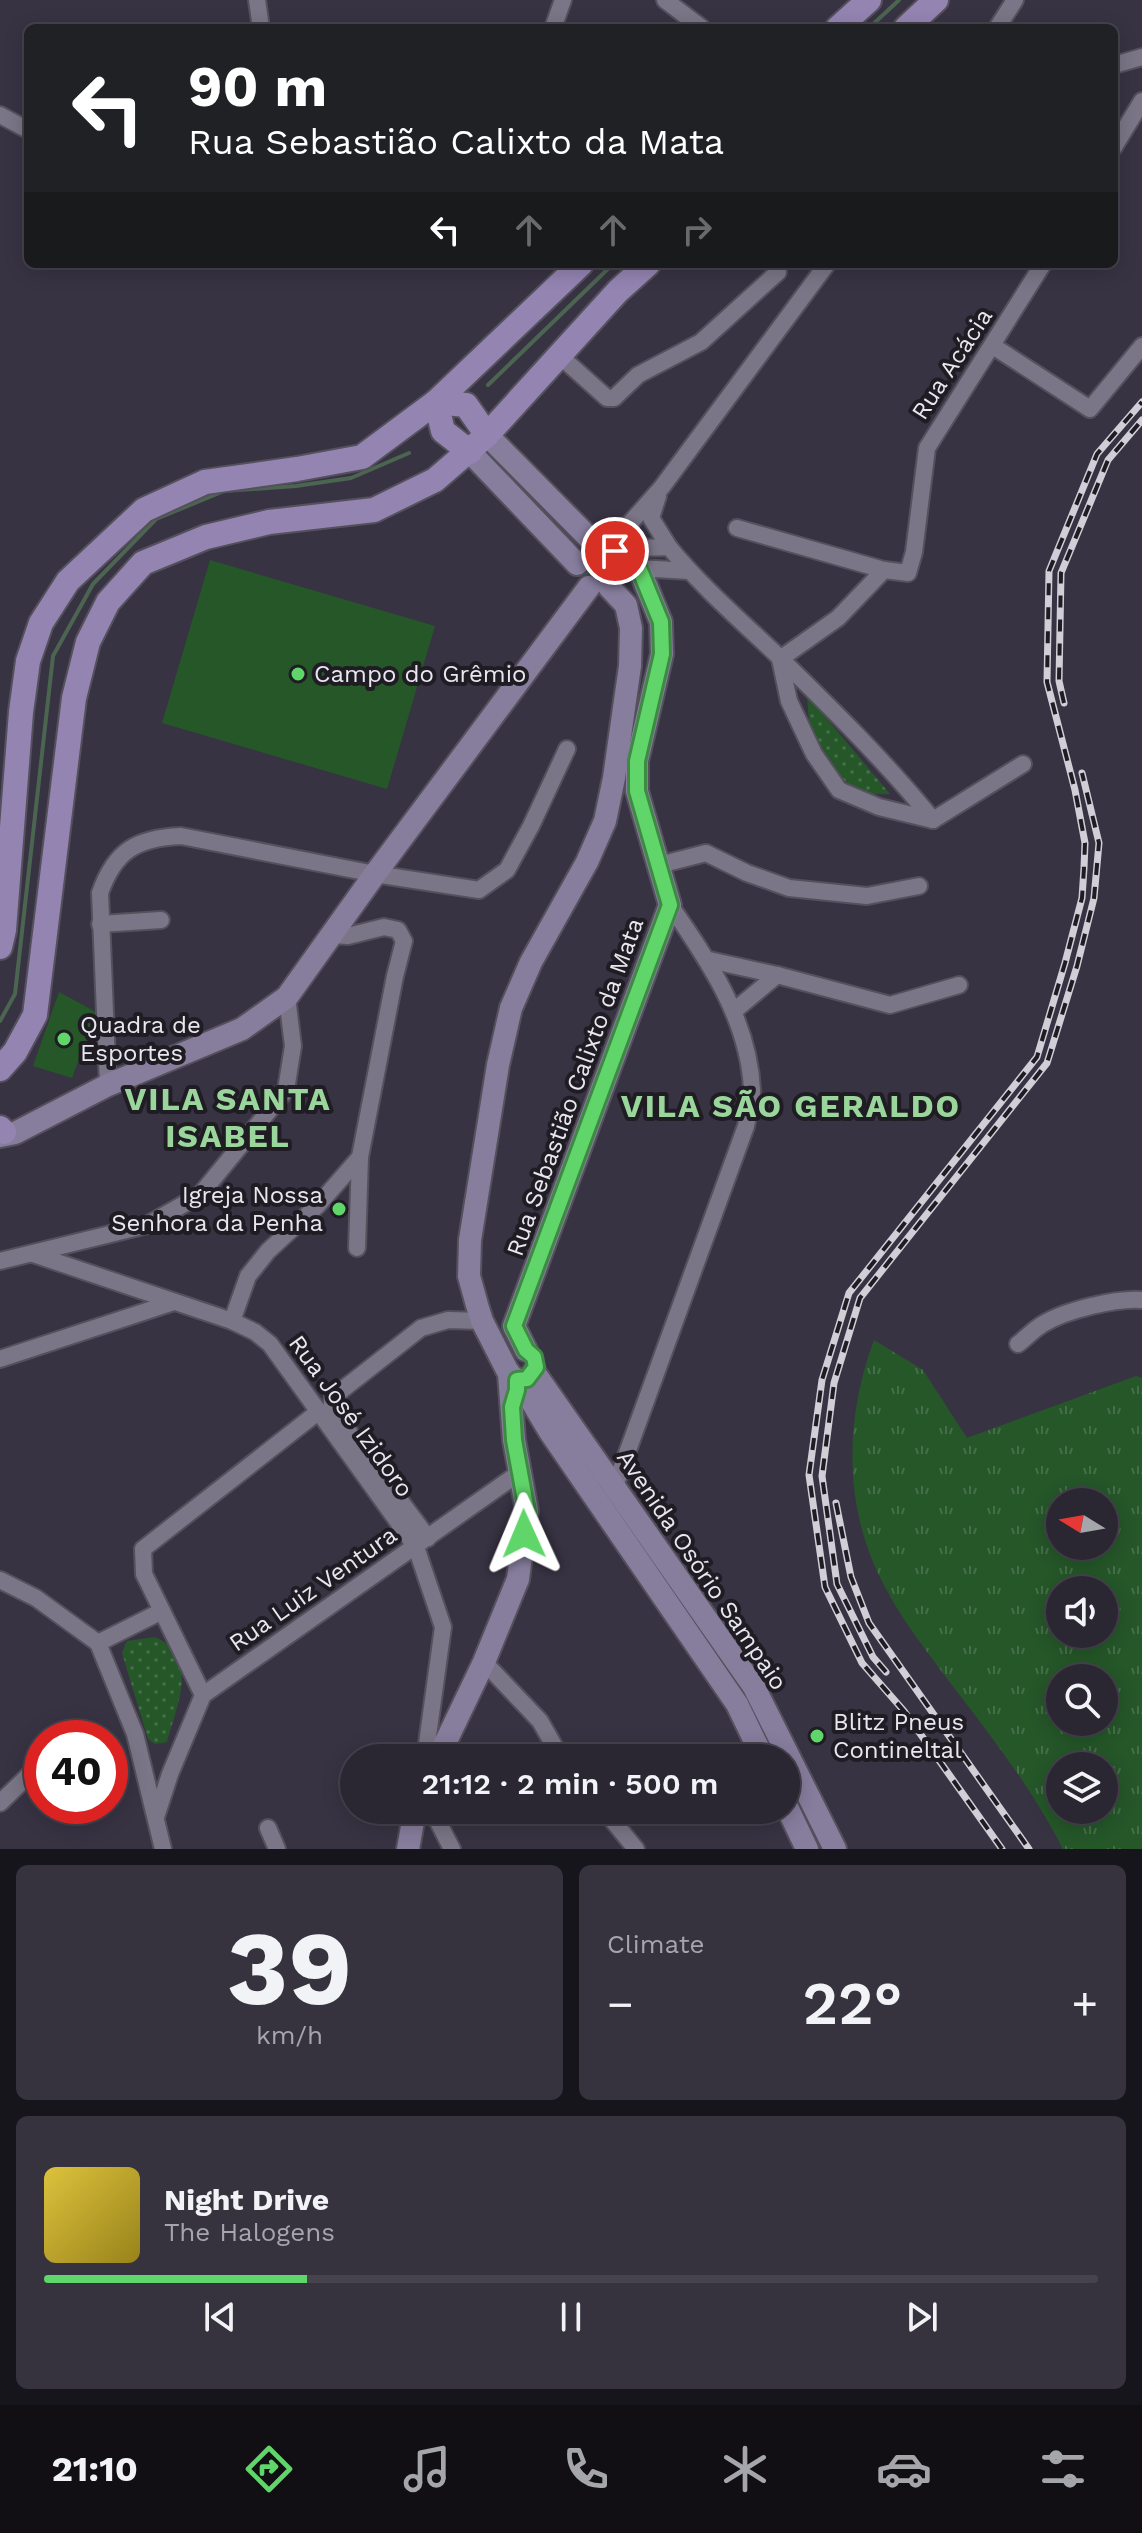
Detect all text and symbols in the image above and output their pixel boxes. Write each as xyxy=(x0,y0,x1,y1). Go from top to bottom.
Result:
text: 90 m xyxy=(188,54,327,120)
icon: left xyxy=(56,56,160,160)
text: Rua Sebastião Calixto da Mata xyxy=(188,121,724,163)
icon: left xyxy=(423,208,467,252)
icon: ahead xyxy=(507,208,551,252)
icon: ahead xyxy=(591,208,635,252)
icon: right xyxy=(675,208,719,252)
street label: Rua Acácia xyxy=(906,303,998,425)
pin xyxy=(581,517,649,585)
icon: arrive xyxy=(593,529,637,573)
place label: Campo do Grêmio xyxy=(314,660,526,688)
marker: Campo do Grêmio xyxy=(289,665,307,683)
street label: Rua Sebastião Calixto da Mata xyxy=(501,914,649,1260)
place label: Quadra de Esportes xyxy=(80,1011,201,1067)
marker: Quadra de Esportes xyxy=(55,1030,73,1048)
district label: VILA SANTA ISABEL xyxy=(124,1080,332,1155)
district label: VILA SÃO GERALDO xyxy=(621,1087,961,1125)
place label: Igreja Nossa Senhora da Penha xyxy=(111,1181,323,1237)
marker: Igreja Nossa Senhora da Penha xyxy=(330,1200,348,1218)
street label: Rua José Izidoro xyxy=(283,1330,419,1502)
street label: Avenida Osório Sampaio xyxy=(611,1445,793,1695)
north arrow xyxy=(1046,1488,1118,1560)
map controls xyxy=(1046,1488,1118,1824)
position arrow xyxy=(482,1492,566,1576)
street label: Rua Luiz Ventura xyxy=(224,1521,402,1657)
button: sound xyxy=(1046,1576,1118,1648)
button: search xyxy=(1046,1664,1118,1736)
place label: Blitz Pneus Contineltal xyxy=(833,1708,964,1764)
speed limit sign: 40 xyxy=(24,1720,128,1824)
marker: Blitz Pneus Contineltal xyxy=(808,1727,826,1745)
button: layers xyxy=(1046,1752,1118,1824)
text: 21:12 · 2 min · 500 m xyxy=(422,1766,718,1801)
text: 39 xyxy=(227,1907,352,2029)
text: Climate xyxy=(607,1929,705,1959)
text: 22° xyxy=(803,1968,902,2039)
text: − xyxy=(607,1978,634,2030)
text: + xyxy=(1071,1978,1098,2030)
text: km/h xyxy=(256,2020,323,2050)
text: Night Drive xyxy=(164,2182,329,2217)
text: The Halogens xyxy=(164,2217,335,2247)
icon: previous xyxy=(198,2295,242,2339)
icon: pause xyxy=(549,2295,593,2339)
icon: next xyxy=(900,2295,944,2339)
icon: directions xyxy=(241,2441,297,2497)
icon: music xyxy=(399,2441,455,2497)
icon: phone xyxy=(558,2441,614,2497)
icon: climate xyxy=(717,2441,773,2497)
icon: car xyxy=(876,2441,932,2497)
icon: filters xyxy=(1035,2441,1091,2497)
text: 21:10 xyxy=(51,2448,138,2490)

